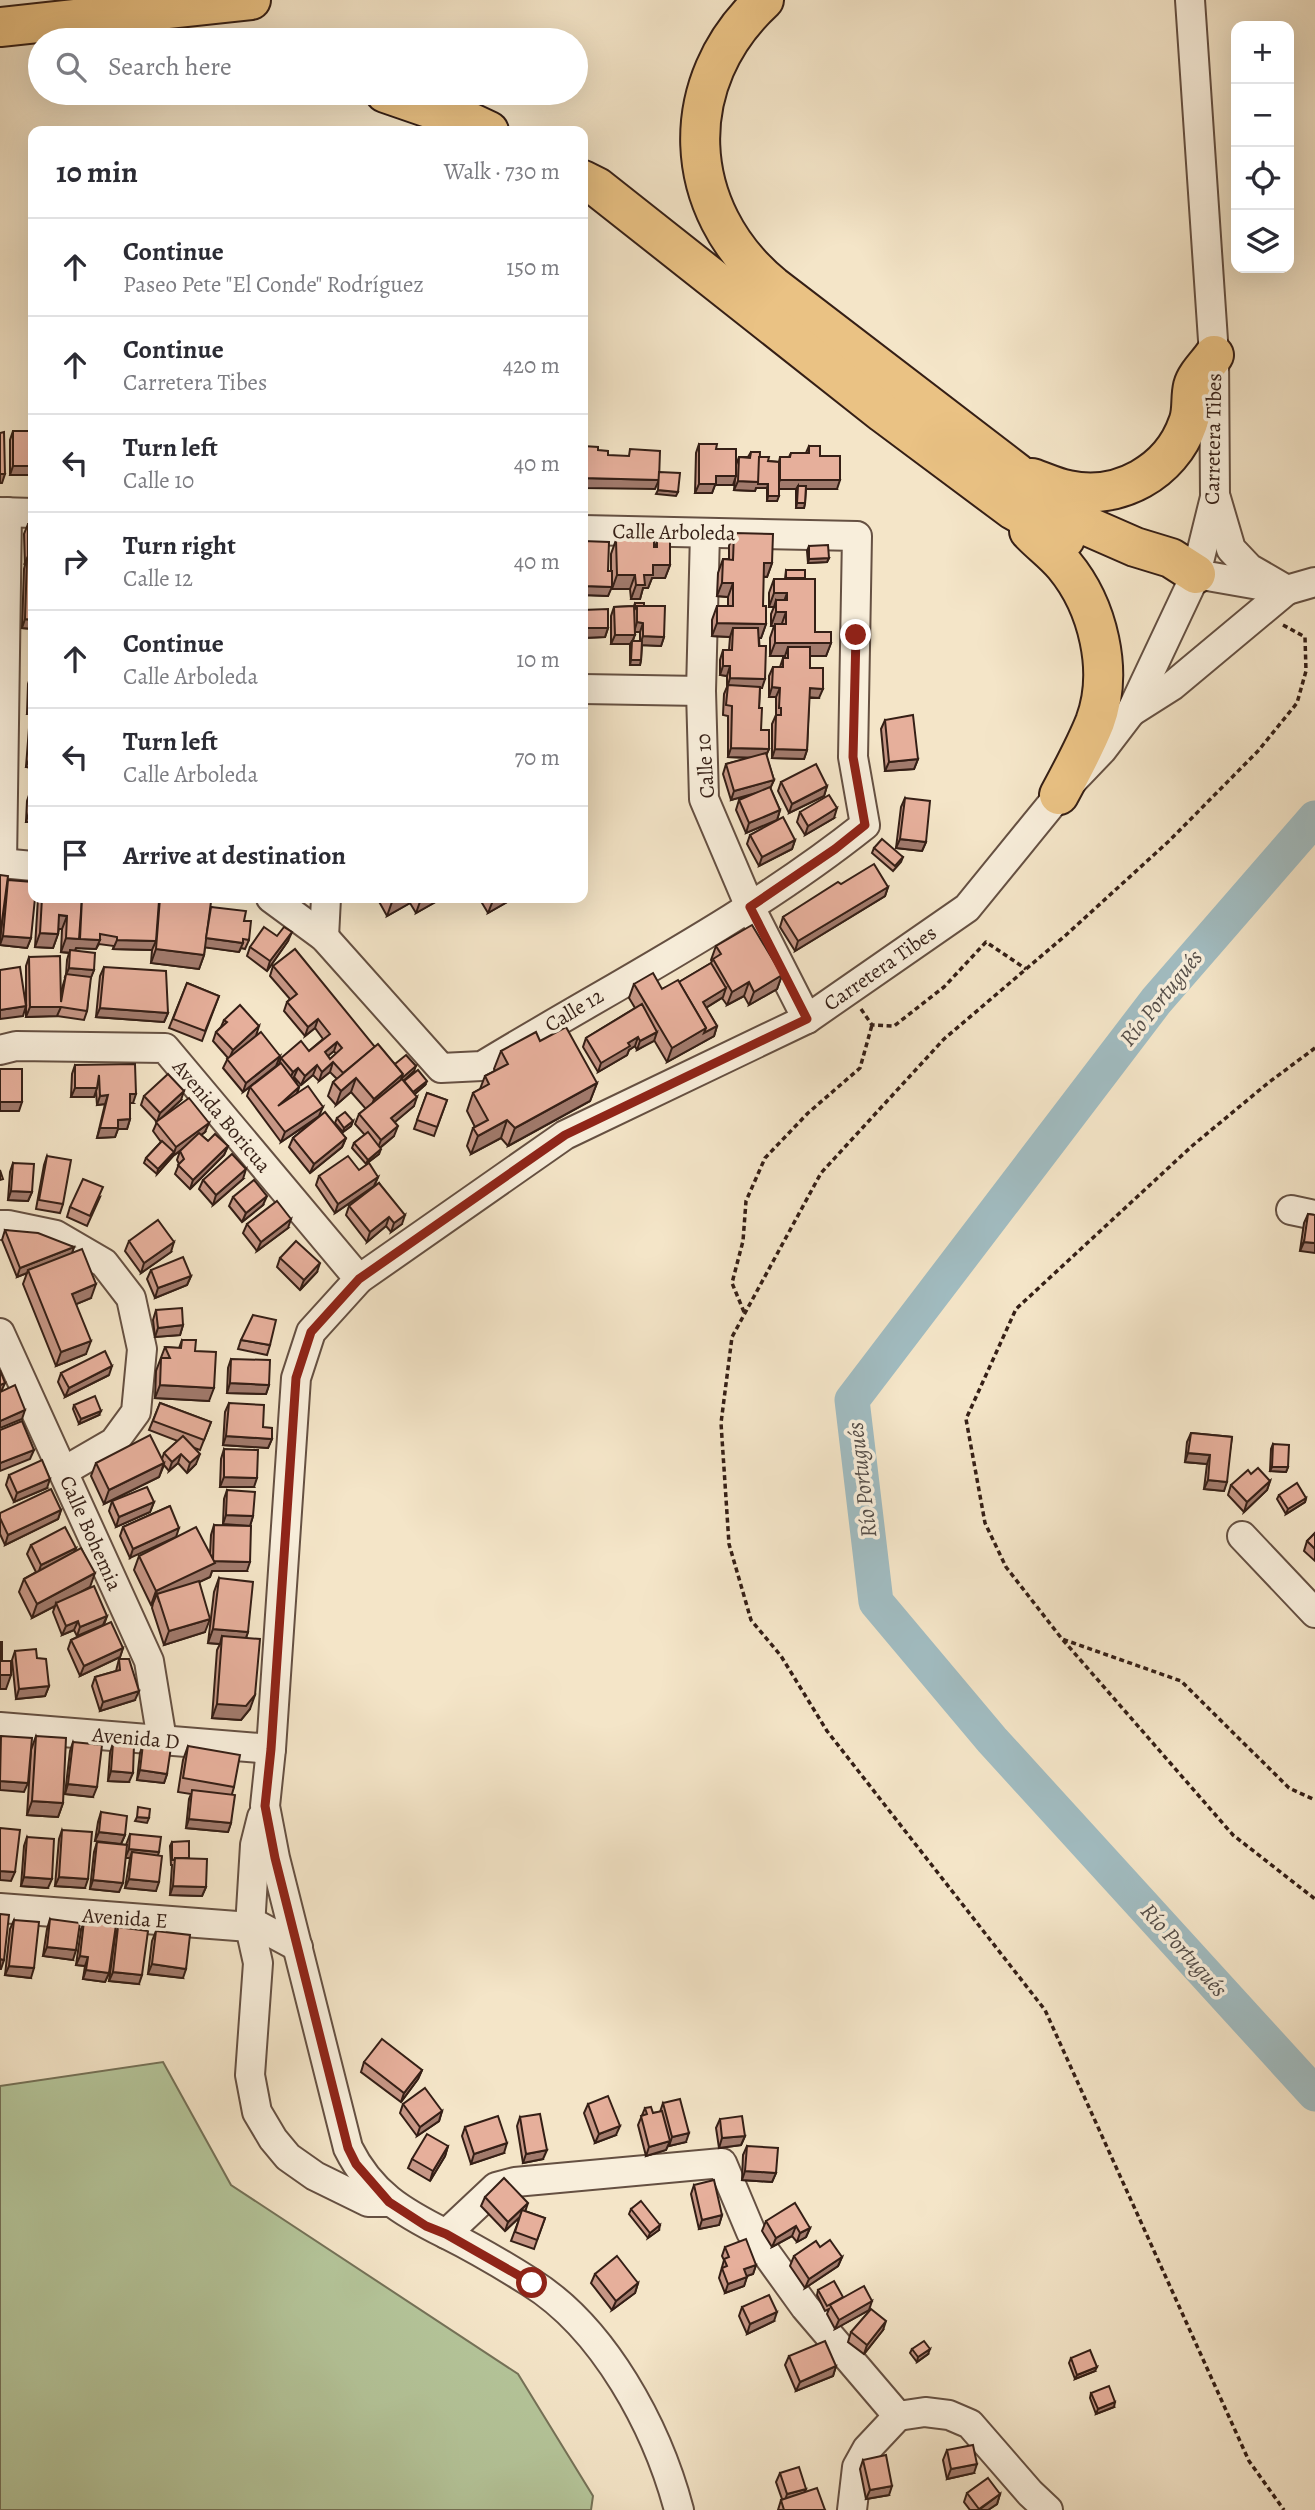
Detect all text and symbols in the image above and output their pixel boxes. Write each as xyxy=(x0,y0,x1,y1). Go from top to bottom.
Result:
map controls xyxy=(1231,21,1294,273)
button: + xyxy=(1231,21,1294,84)
search box xyxy=(28,28,588,105)
icon: search xyxy=(52,48,90,86)
text: Search here xyxy=(108,49,232,84)
button: − xyxy=(1231,84,1294,147)
button: locate xyxy=(1231,147,1294,210)
text: 10 min xyxy=(56,152,138,192)
text: Walk · 730 m xyxy=(444,156,560,187)
button: layers xyxy=(1231,210,1294,273)
text: Continue xyxy=(123,234,224,269)
icon: ahead xyxy=(56,248,94,286)
text: 150 m xyxy=(506,252,560,283)
text: Paseo Pete "El Conde" Rodríguez xyxy=(123,269,424,300)
text: Continue xyxy=(123,332,224,367)
icon: ahead xyxy=(56,346,94,384)
text: 420 m xyxy=(503,350,560,381)
text: Carretera Tibes xyxy=(123,367,267,398)
street label: Carretera Tibes xyxy=(1198,373,1228,505)
text: Turn left xyxy=(123,430,218,465)
icon: left xyxy=(56,444,94,482)
text: 40 m xyxy=(514,448,560,479)
text: Calle 10 xyxy=(123,465,194,496)
street label: Calle Arboleda xyxy=(612,517,736,547)
text: Turn right xyxy=(123,528,236,563)
icon: right xyxy=(56,542,94,580)
text: 40 m xyxy=(514,546,560,577)
text: Calle 12 xyxy=(123,563,193,594)
route end xyxy=(840,619,871,650)
text: Continue xyxy=(123,626,224,661)
icon: ahead xyxy=(56,640,94,678)
text: 10 m xyxy=(516,644,560,675)
text: Calle Arboleda xyxy=(123,661,258,692)
text: Turn left xyxy=(123,724,218,759)
street label: Calle 10 xyxy=(689,733,721,799)
icon: left xyxy=(56,738,94,776)
text: 70 m xyxy=(514,742,560,773)
text: Calle Arboleda xyxy=(123,759,258,790)
icon: arrive xyxy=(56,836,94,874)
text: Arrive at destination xyxy=(123,838,346,873)
street label: Carretera Tibes xyxy=(818,919,942,1017)
water label: Río Portugués xyxy=(1112,943,1210,1053)
street label: Calle 12 xyxy=(539,982,609,1038)
street label: Avenida Boricua xyxy=(166,1053,278,1179)
water label: Río Portugués xyxy=(840,1420,884,1540)
street label: Calle Bohemia xyxy=(53,1471,129,1595)
street label: Avenida D xyxy=(90,1720,181,1756)
water label: Río Portugués xyxy=(1134,1896,1235,2004)
street label: Avenida E xyxy=(80,1901,169,1935)
route start xyxy=(516,2267,547,2298)

